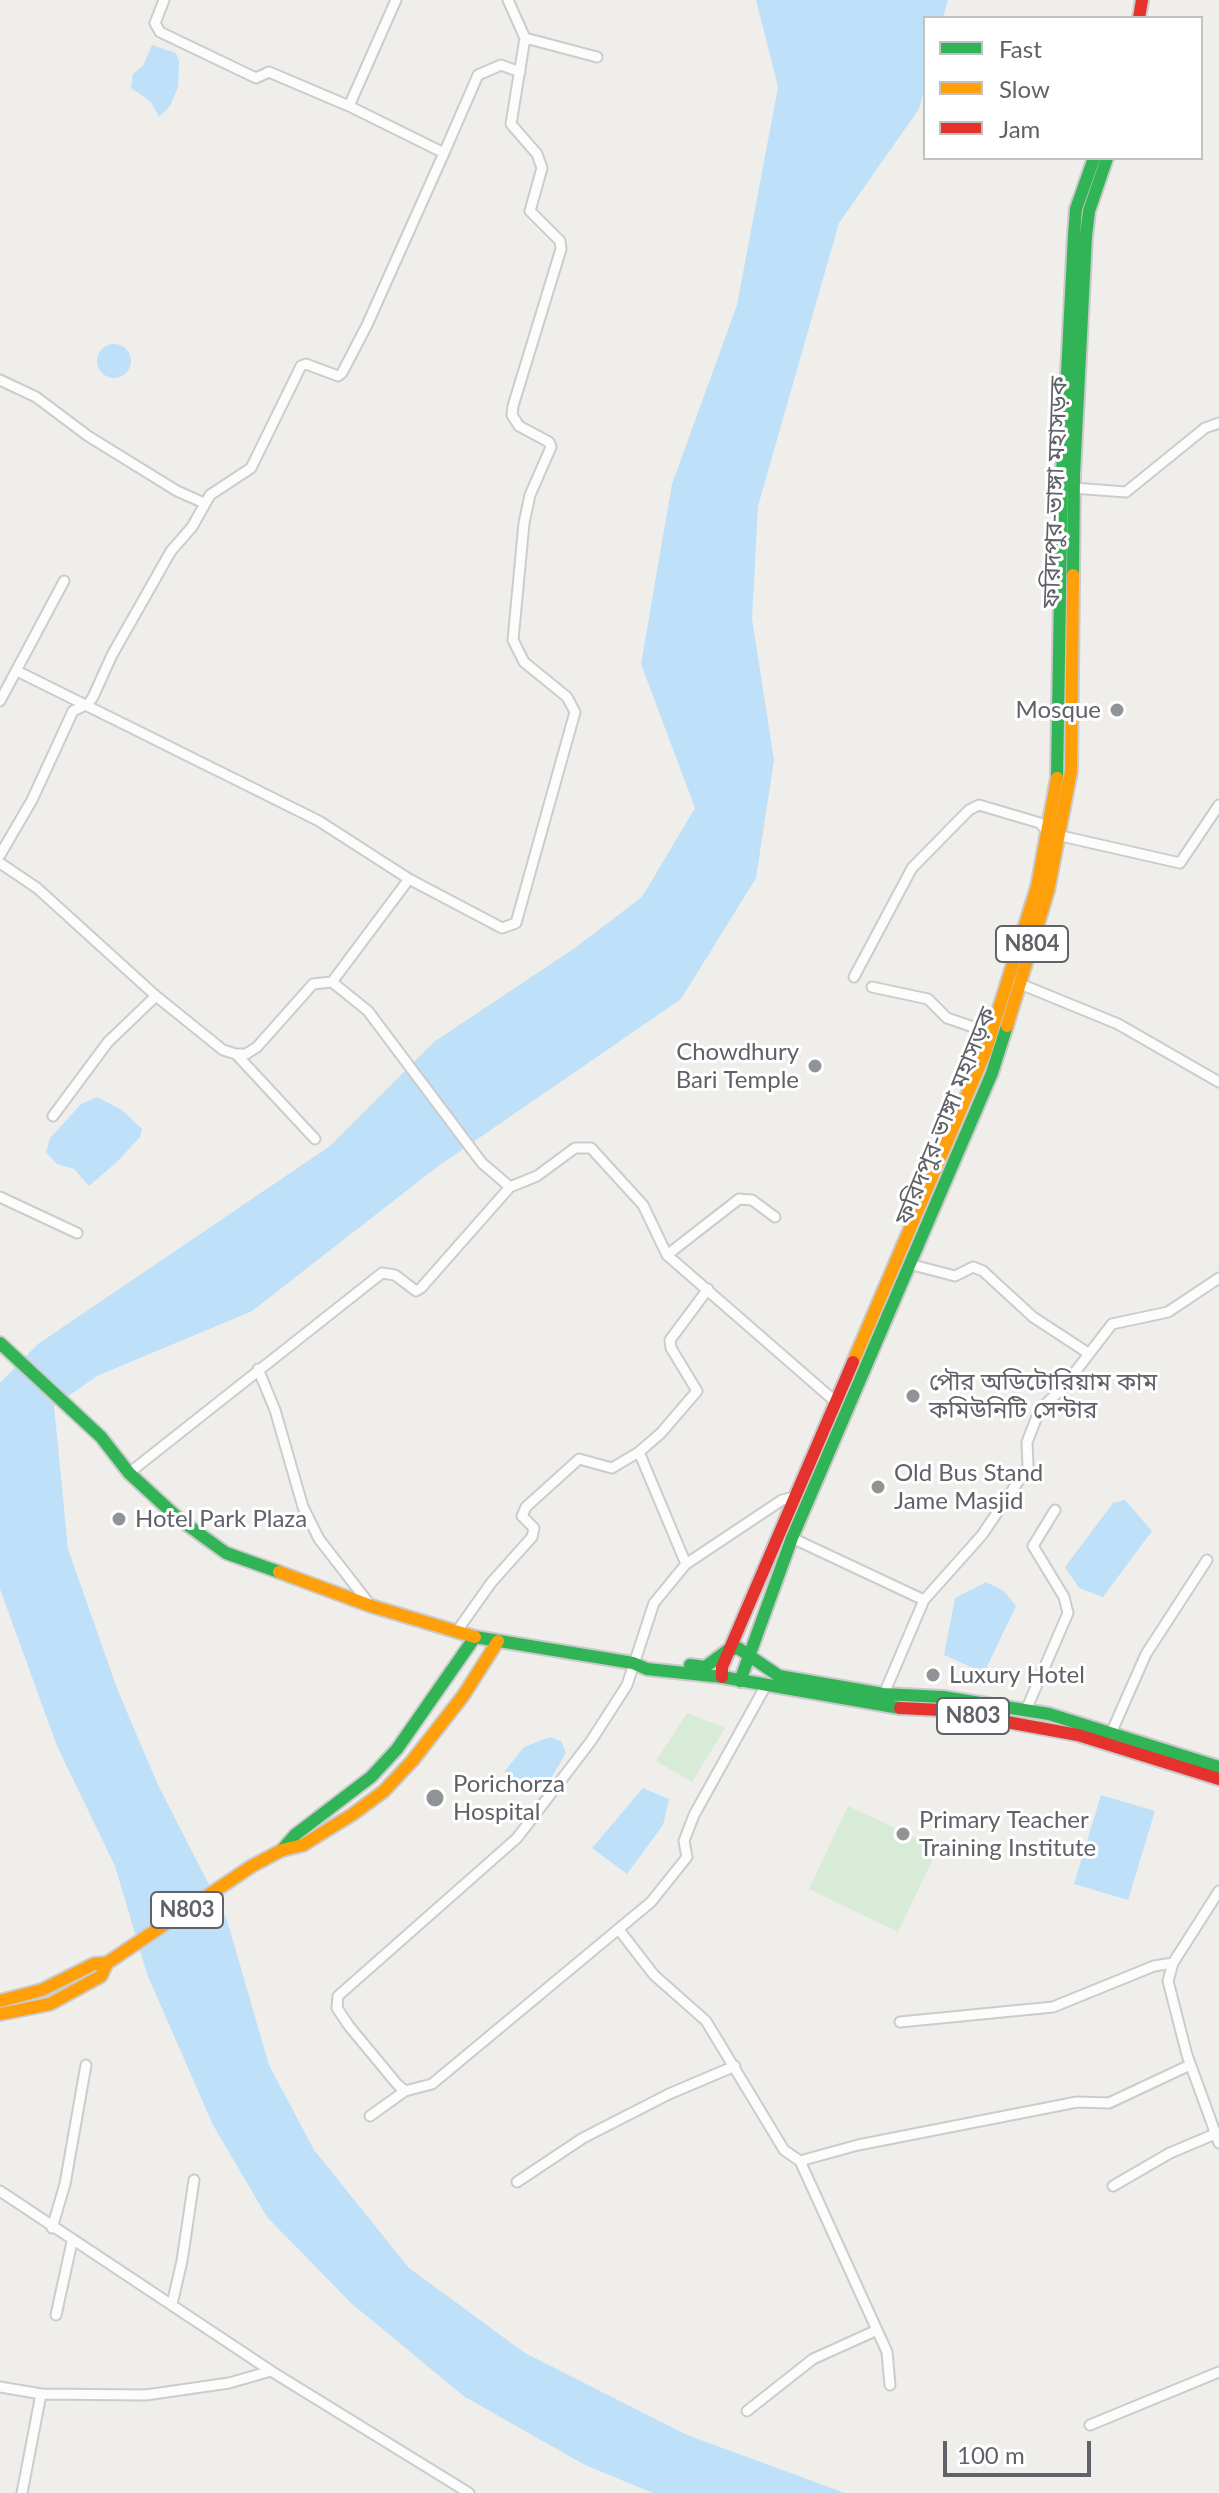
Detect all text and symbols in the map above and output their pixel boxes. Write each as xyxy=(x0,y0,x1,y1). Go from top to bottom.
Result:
legend xyxy=(923,16,1203,160)
text: Fast xyxy=(999,34,1042,63)
text: Slow xyxy=(999,74,1050,103)
text: Jam xyxy=(999,114,1040,143)
street label: ফরিদপুর-ভাঙ্গা মহাসড়ক xyxy=(1037,376,1073,608)
place label: Mosque xyxy=(1016,696,1101,724)
marker: Mosque xyxy=(1108,701,1126,719)
road number: N804 xyxy=(996,926,1068,962)
street label: ফরিদপুর-ভাঙ্গা মহাসড়ক xyxy=(889,1003,1003,1229)
place label: Chowdhury Bari Temple xyxy=(676,1038,799,1094)
marker: Chowdhury Bari Temple xyxy=(806,1057,824,1075)
place label: পৌর অডিটোরিয়াম কাম কমিউনিটি সেন্টার xyxy=(929,1368,1157,1424)
marker: পৌর অডিটোরিয়াম কাম কমিউনিটি সেন্টার xyxy=(904,1387,922,1405)
place label: Old Bus Stand Jame Masjid xyxy=(894,1459,1043,1515)
marker: Old Bus Stand Jame Masjid xyxy=(869,1478,887,1496)
place label: Hotel Park Plaza xyxy=(135,1505,307,1533)
marker: Hotel Park Plaza xyxy=(110,1510,128,1528)
place label: Luxury Hotel xyxy=(949,1661,1085,1689)
marker: Luxury Hotel xyxy=(924,1666,942,1684)
road number: N803 xyxy=(937,1698,1009,1734)
place label: Porichorza Hospital xyxy=(453,1770,565,1826)
marker: Porichorza Hospital xyxy=(424,1787,446,1809)
place label: Primary Teacher Training Institute xyxy=(919,1806,1096,1862)
marker: Primary Teacher Training Institute xyxy=(894,1825,912,1843)
road number: N803 xyxy=(151,1892,223,1928)
scale bar xyxy=(947,2425,1095,2475)
text: 100 m xyxy=(957,2440,1025,2469)

